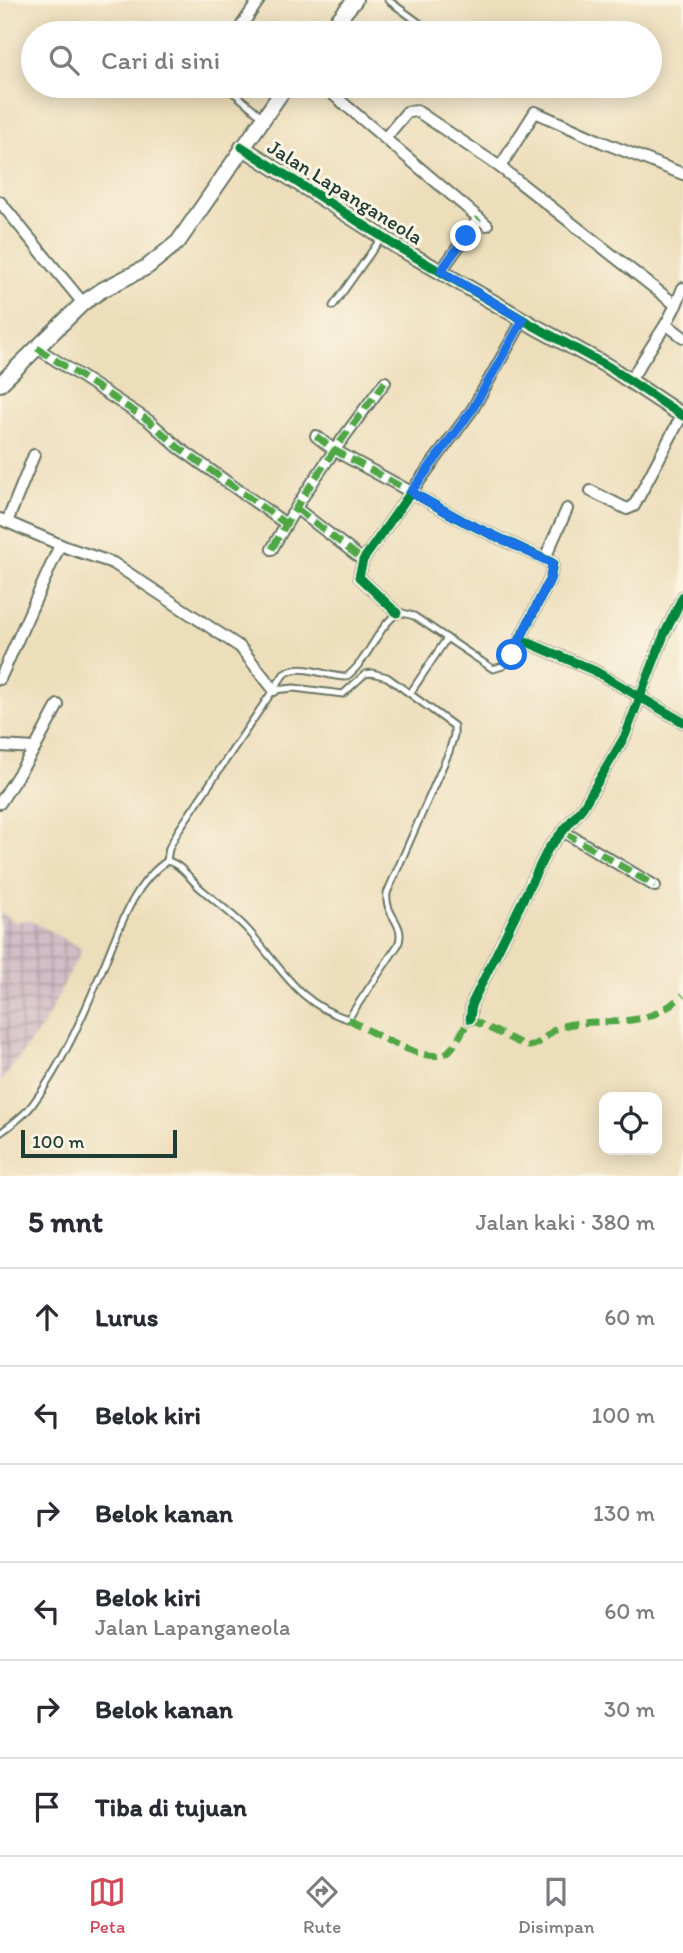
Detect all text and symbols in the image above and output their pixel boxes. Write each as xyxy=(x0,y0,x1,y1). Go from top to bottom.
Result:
search box xyxy=(21,21,662,98)
icon: search xyxy=(45,41,83,79)
text: Cari di sini xyxy=(101,44,220,76)
street label: Jalan Lapanganeola xyxy=(263,134,428,249)
route end xyxy=(450,220,481,251)
route start xyxy=(496,639,527,670)
map controls xyxy=(599,1092,662,1155)
button: locate xyxy=(599,1092,662,1155)
scale bar xyxy=(21,1127,177,1159)
text: 100 m xyxy=(32,1130,84,1153)
text: 5 mnt xyxy=(28,1203,103,1240)
text: Jalan kaki · 380 m xyxy=(476,1208,655,1236)
icon: ahead xyxy=(28,1298,66,1336)
text: Lurus xyxy=(95,1301,158,1333)
text: 60 m xyxy=(604,1303,655,1331)
icon: left xyxy=(28,1396,66,1434)
text: Belok kiri xyxy=(95,1399,201,1431)
text: 100 m xyxy=(591,1401,655,1429)
icon: right xyxy=(28,1494,66,1532)
text: Belok kanan xyxy=(95,1497,233,1529)
text: 130 m xyxy=(593,1499,655,1527)
text: Belok kiri xyxy=(95,1581,201,1613)
icon: left xyxy=(28,1592,66,1630)
text: 60 m xyxy=(604,1597,655,1625)
text: Jalan Lapanganeola xyxy=(95,1613,290,1641)
icon: right xyxy=(28,1690,66,1728)
text: Belok kanan xyxy=(95,1693,233,1725)
text: 30 m xyxy=(604,1695,655,1723)
icon: arrive xyxy=(28,1788,66,1826)
text: Tiba di tujuan xyxy=(95,1791,247,1823)
tab: Peta xyxy=(88,1873,126,1938)
tab: Rute xyxy=(303,1873,341,1938)
tab: Disimpan xyxy=(518,1873,595,1938)

